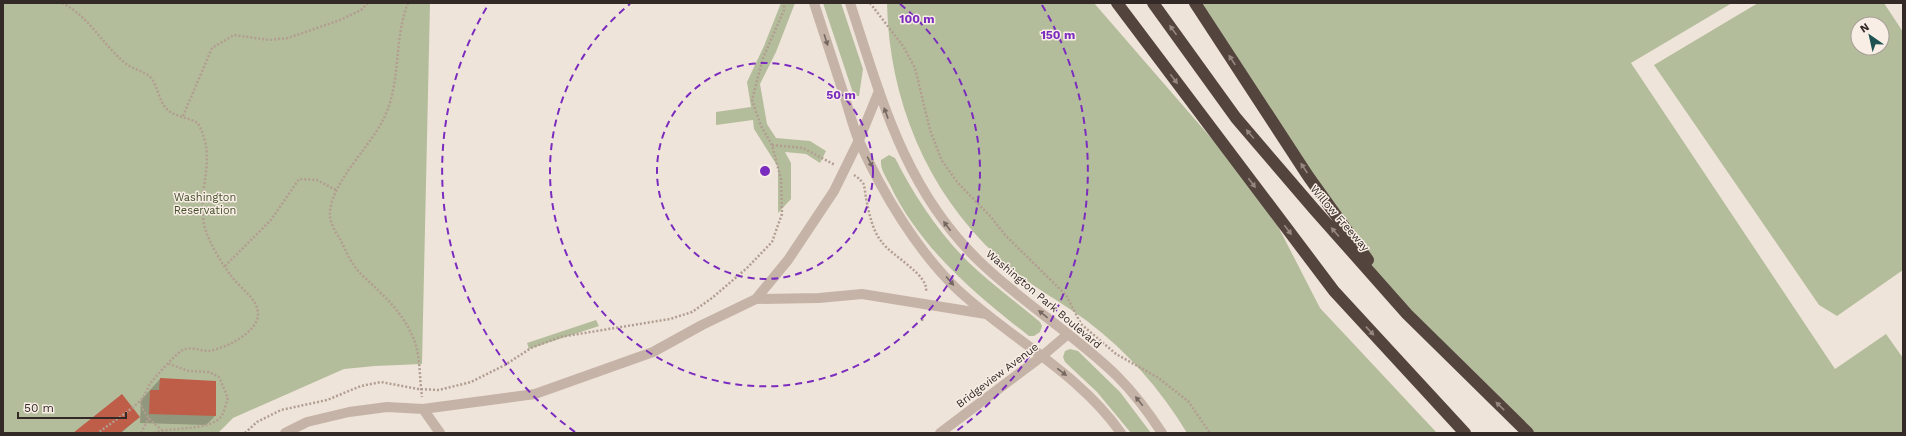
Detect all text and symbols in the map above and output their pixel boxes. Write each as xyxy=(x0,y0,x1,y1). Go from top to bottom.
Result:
text: 100 m xyxy=(899,12,935,26)
north arrow xyxy=(1850,16,1890,56)
text: N xyxy=(1858,20,1872,36)
one-way arrow xyxy=(1169,24,1177,35)
text: 150 m xyxy=(1041,28,1075,42)
one-way arrow xyxy=(823,34,829,46)
one-way arrow xyxy=(1228,55,1236,65)
one-way arrow xyxy=(1170,74,1178,84)
text: 50 m xyxy=(826,88,856,102)
one-way arrow xyxy=(882,106,888,118)
one-way arrow xyxy=(1245,129,1254,140)
one-way arrow xyxy=(867,156,873,168)
one-way arrow xyxy=(1300,162,1307,174)
centre of rings xyxy=(758,164,772,178)
one-way arrow xyxy=(1248,178,1256,188)
street label: Willow Freeway xyxy=(1307,183,1372,254)
park label: Washington Reservation xyxy=(174,191,236,217)
one-way arrow xyxy=(943,221,952,232)
one-way arrow xyxy=(1283,225,1292,236)
one-way arrow xyxy=(1331,228,1340,237)
street label: Washington Park Boulevard xyxy=(983,247,1104,351)
one-way arrow xyxy=(946,276,955,286)
one-way arrow xyxy=(1038,310,1048,318)
one-way arrow xyxy=(1365,326,1374,335)
street label: Bridgeview Avenue xyxy=(954,340,1041,411)
one-way arrow xyxy=(1056,368,1067,376)
scale bar xyxy=(18,394,126,420)
one-way arrow xyxy=(1135,396,1144,407)
text: 50 m xyxy=(24,401,54,415)
one-way arrow xyxy=(1495,401,1505,411)

